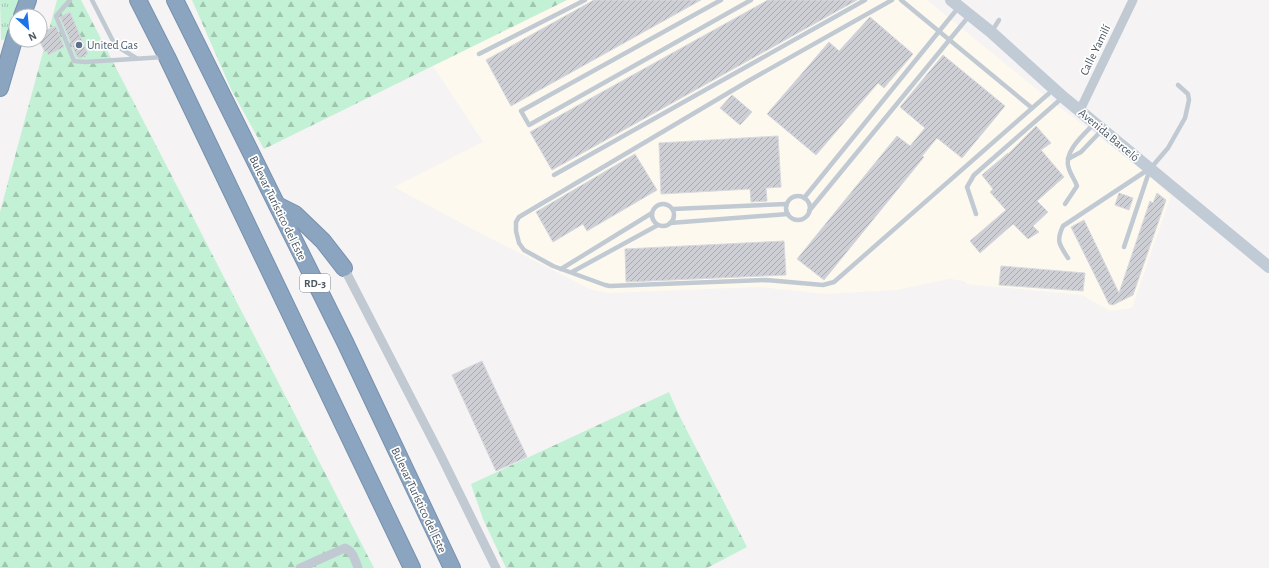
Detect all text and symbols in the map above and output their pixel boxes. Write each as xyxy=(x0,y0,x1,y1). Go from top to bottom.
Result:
north arrow xyxy=(8,8,48,48)
street label: Calle Yamilí xyxy=(1078,23,1112,77)
text: N xyxy=(26,30,38,43)
place label: United Gas xyxy=(87,39,138,51)
marker: United Gas xyxy=(74,40,84,50)
street label: Avenida Barceló xyxy=(1077,106,1142,164)
street label: Bulevar Turístico del Este xyxy=(247,154,309,262)
road number: RD-3 xyxy=(300,274,330,292)
street label: Bulevar Turístico del Este xyxy=(389,445,449,555)

